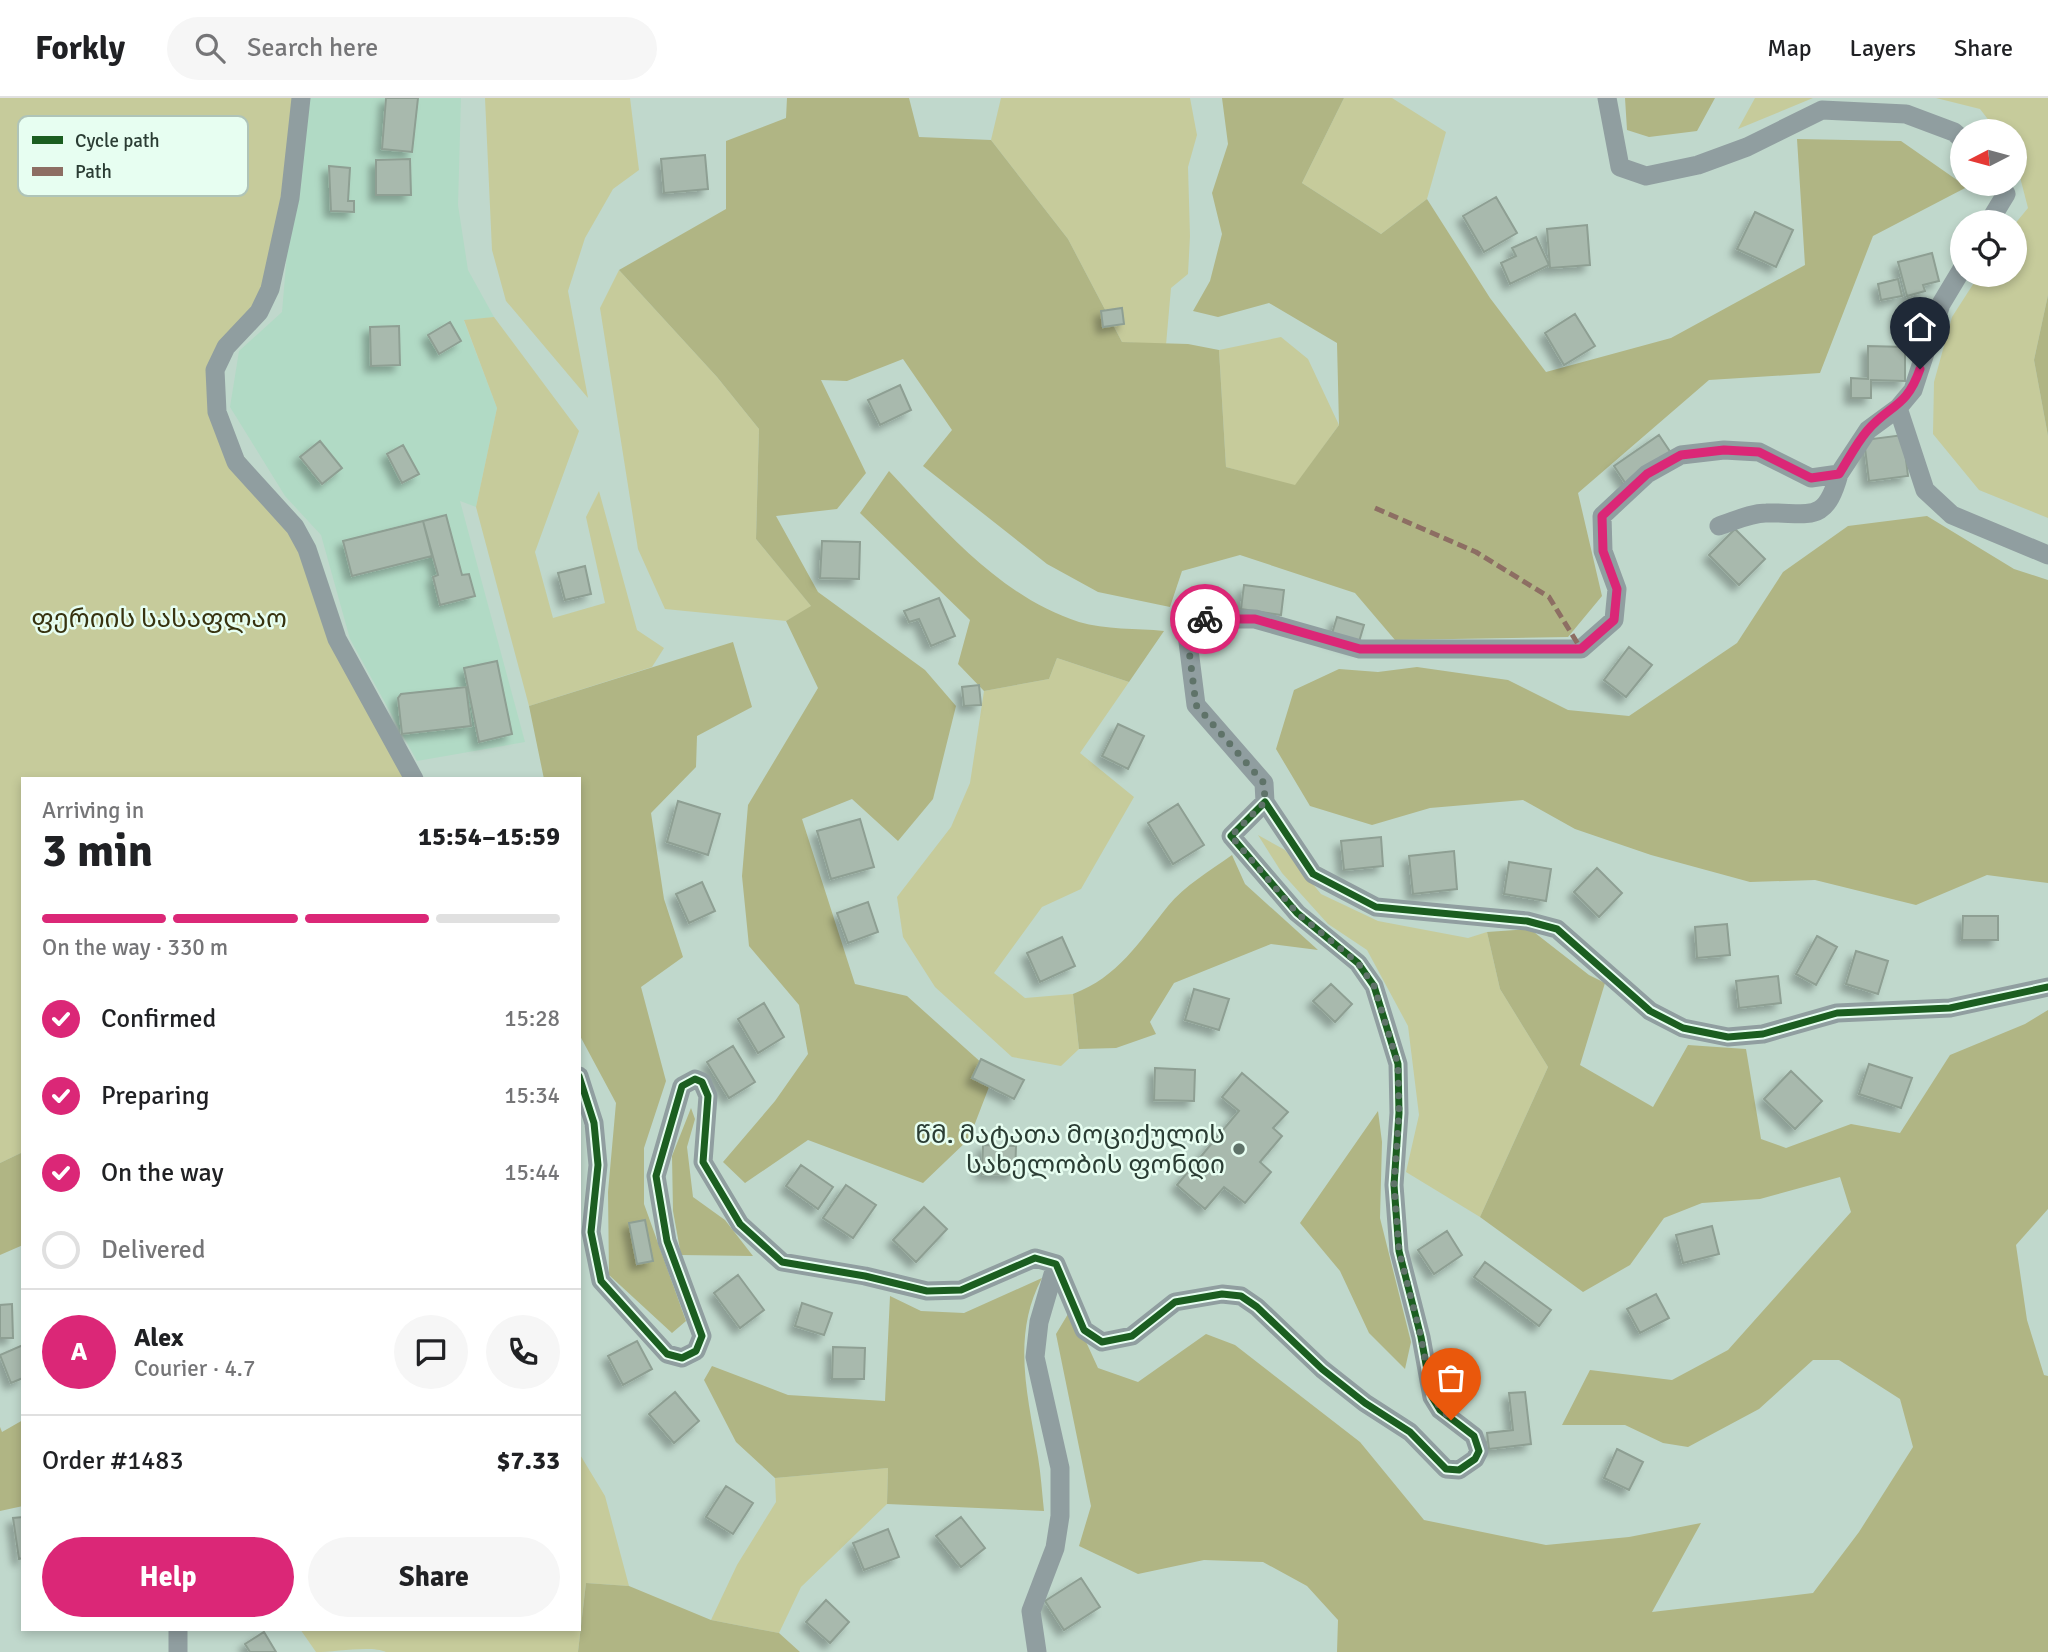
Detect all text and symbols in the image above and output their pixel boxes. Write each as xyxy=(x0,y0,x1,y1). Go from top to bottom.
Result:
search box xyxy=(167,17,657,80)
text: Forkly xyxy=(35,28,125,69)
icon: search xyxy=(191,29,229,67)
text: Search here xyxy=(247,32,378,64)
text: Map xyxy=(1767,33,1812,63)
text: Layers xyxy=(1850,33,1916,63)
text: Share xyxy=(1954,33,2013,63)
legend xyxy=(18,116,248,196)
north arrow xyxy=(1950,119,2026,196)
map controls xyxy=(1950,119,2027,287)
text: Cycle path xyxy=(75,129,160,153)
text: Path xyxy=(75,160,112,184)
button: locate xyxy=(1950,210,2027,287)
pin xyxy=(1890,297,1950,369)
icon: home xyxy=(1901,308,1939,346)
courier xyxy=(1170,584,1240,654)
icon: bike xyxy=(1186,600,1224,638)
park label: ფერიის სასაფლაო xyxy=(31,603,287,635)
text: Arriving in xyxy=(42,796,144,825)
text: 15:54–15:59 xyxy=(418,821,560,853)
text: 3 min xyxy=(42,823,153,879)
text: On the way · 330 m xyxy=(42,933,228,962)
icon: check xyxy=(42,1000,80,1038)
text: Confirmed xyxy=(101,1003,216,1035)
text: 15:28 xyxy=(504,1004,560,1033)
icon: check xyxy=(42,1077,80,1115)
text: Preparing xyxy=(101,1080,209,1112)
text: 15:34 xyxy=(504,1081,560,1110)
place label: წმ. მატათა მოციქულის სახელობის ფონდი xyxy=(915,1119,1225,1181)
marker: წმ. მატათა მოციქულის სახელობის ფონდი xyxy=(1231,1141,1247,1157)
icon: check xyxy=(42,1154,80,1192)
text: On the way xyxy=(101,1157,224,1189)
text: 15:44 xyxy=(504,1158,560,1187)
text: Delivered xyxy=(101,1234,206,1266)
button: chat xyxy=(394,1315,468,1389)
button: phone xyxy=(486,1315,560,1389)
text: Alex xyxy=(134,1322,184,1354)
text: A xyxy=(71,1336,87,1368)
pin xyxy=(1421,1348,1481,1420)
text: Courier · 4.7 xyxy=(134,1354,255,1383)
icon: bag xyxy=(1432,1359,1470,1397)
text: Order #1483 xyxy=(42,1445,183,1477)
text: $7.33 xyxy=(496,1445,560,1477)
button: Help xyxy=(42,1537,294,1617)
button: Share xyxy=(308,1537,560,1617)

